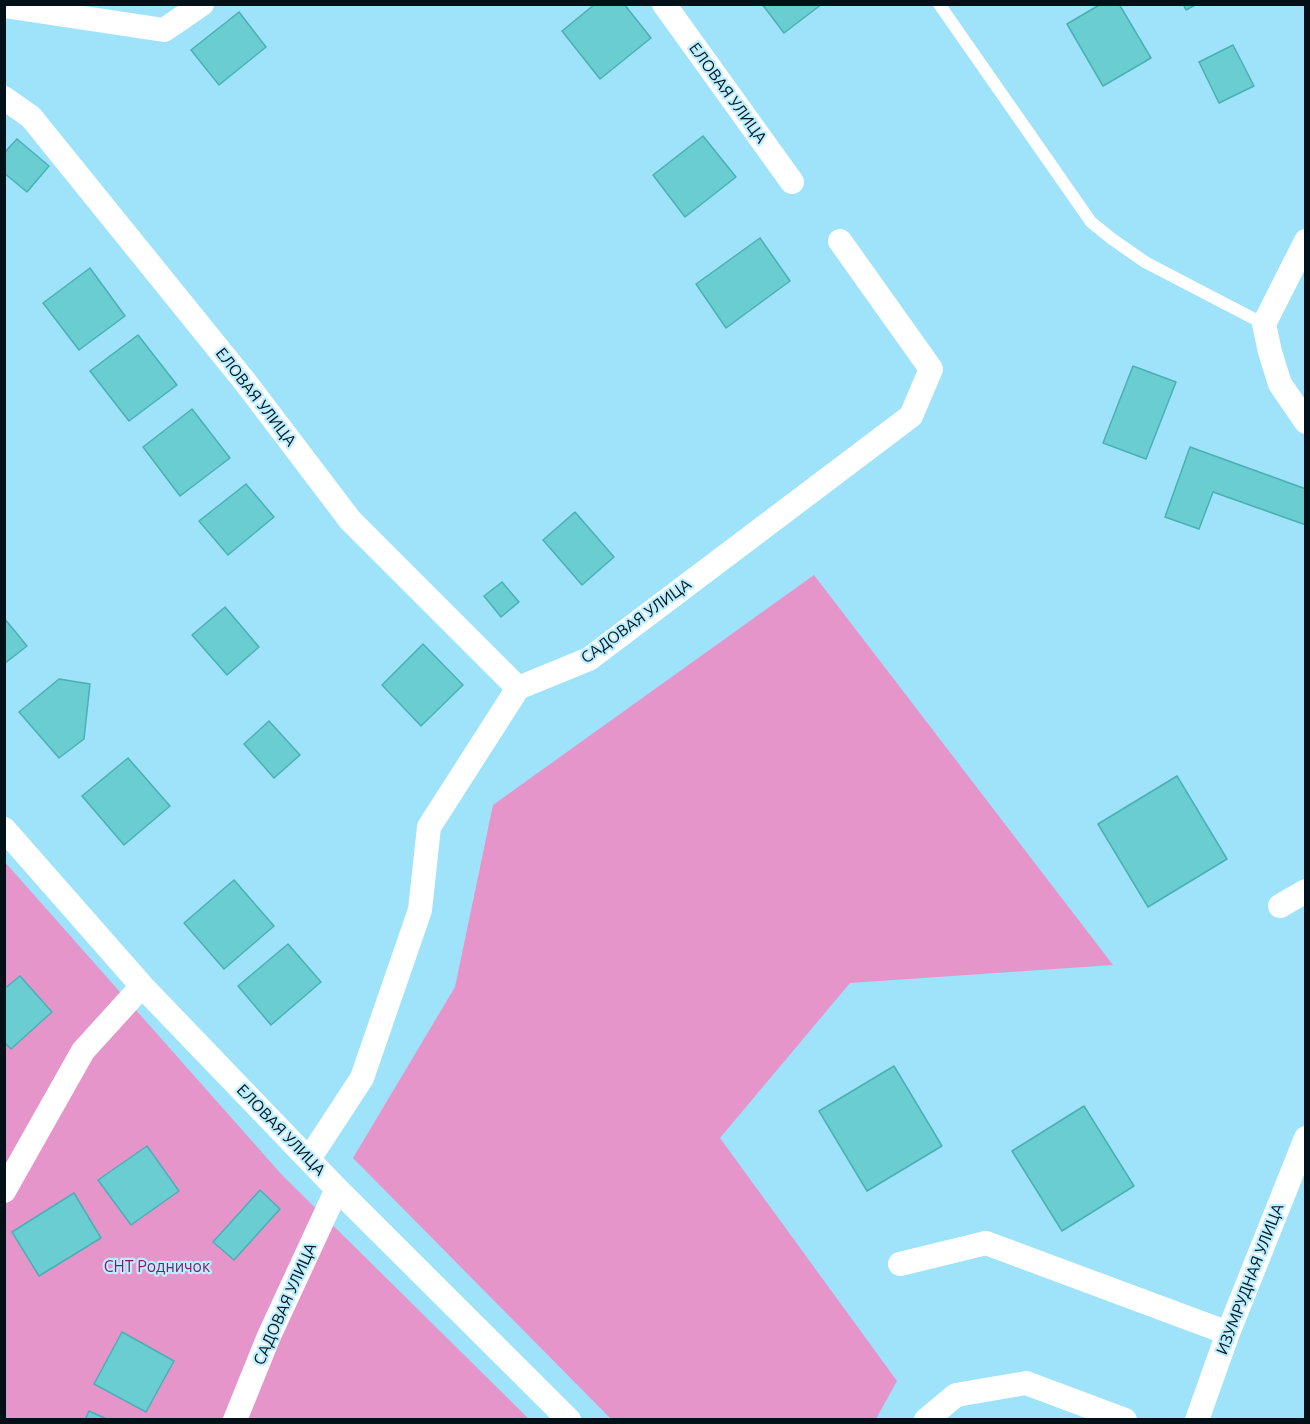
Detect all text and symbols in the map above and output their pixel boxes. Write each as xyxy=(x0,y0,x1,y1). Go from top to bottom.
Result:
street label: ЕЛОВАЯ УЛИЦА xyxy=(685,39,771,147)
street label: ЕЛОВАЯ УЛИЦА xyxy=(212,344,300,450)
street label: САДОВАЯ УЛИЦА xyxy=(577,575,695,667)
street label: ЕЛОВАЯ УЛИЦА xyxy=(233,1080,329,1180)
street label: ИЗУМРУДНАЯ УЛИЦА xyxy=(1212,1201,1288,1357)
street label: САДОВАЯ УЛИЦА xyxy=(249,1240,321,1368)
park label: СНТ Родничок xyxy=(104,1257,210,1277)

